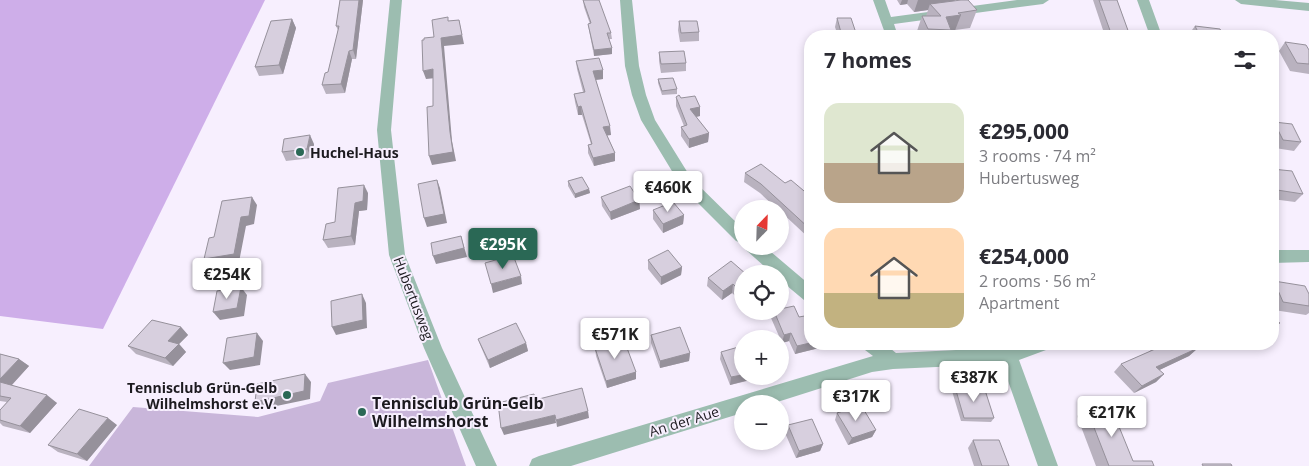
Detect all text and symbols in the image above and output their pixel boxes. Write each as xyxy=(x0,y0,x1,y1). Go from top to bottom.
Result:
text: 7 homes xyxy=(824,46,912,74)
icon: filters xyxy=(1231,46,1259,74)
text: €295,000 xyxy=(979,117,1069,145)
icon: home xyxy=(864,123,924,183)
place label: Huchel-Haus xyxy=(310,143,399,162)
text: 3 rooms · 74 m² xyxy=(979,145,1096,167)
marker: Huchel-Haus xyxy=(294,146,306,158)
text: Hubertusweg xyxy=(979,167,1079,189)
pin: €460K xyxy=(633,170,703,213)
text: €460K xyxy=(644,176,692,198)
north arrow xyxy=(734,200,789,255)
map controls xyxy=(734,200,789,450)
pin: €295K xyxy=(468,228,538,270)
text: €295K xyxy=(479,233,527,255)
text: €254,000 xyxy=(979,242,1069,270)
icon: home xyxy=(864,248,924,308)
street label: Hubertusweg xyxy=(389,254,439,343)
pin: €254K xyxy=(192,258,262,300)
text: €254K xyxy=(203,263,251,285)
button: locate xyxy=(734,265,789,320)
text: 2 rooms · 56 m² xyxy=(979,270,1096,292)
text: Apartment xyxy=(979,292,1059,314)
pin: €571K xyxy=(580,318,650,360)
text: €571K xyxy=(591,323,639,345)
button: + xyxy=(734,330,789,385)
pin: €387K xyxy=(939,360,1009,403)
text: €387K xyxy=(950,366,998,388)
place label: Tennisclub Grün-Gelb Wilhelmshorst e.V. xyxy=(127,378,277,413)
pin: €317K xyxy=(821,380,891,422)
text: €317K xyxy=(832,385,880,407)
marker: Tennisclub Grün-Gelb Wilhelmshorst e.V. xyxy=(281,389,293,401)
place label: Tennisclub Grün-Gelb Wilhelmshorst xyxy=(372,392,544,432)
button: − xyxy=(734,395,789,450)
pin: €217K xyxy=(1077,396,1147,438)
street label: An der Aue xyxy=(647,401,721,441)
text: €217K xyxy=(1088,401,1136,423)
marker: Tennisclub Grün-Gelb Wilhelmshorst xyxy=(356,406,368,418)

